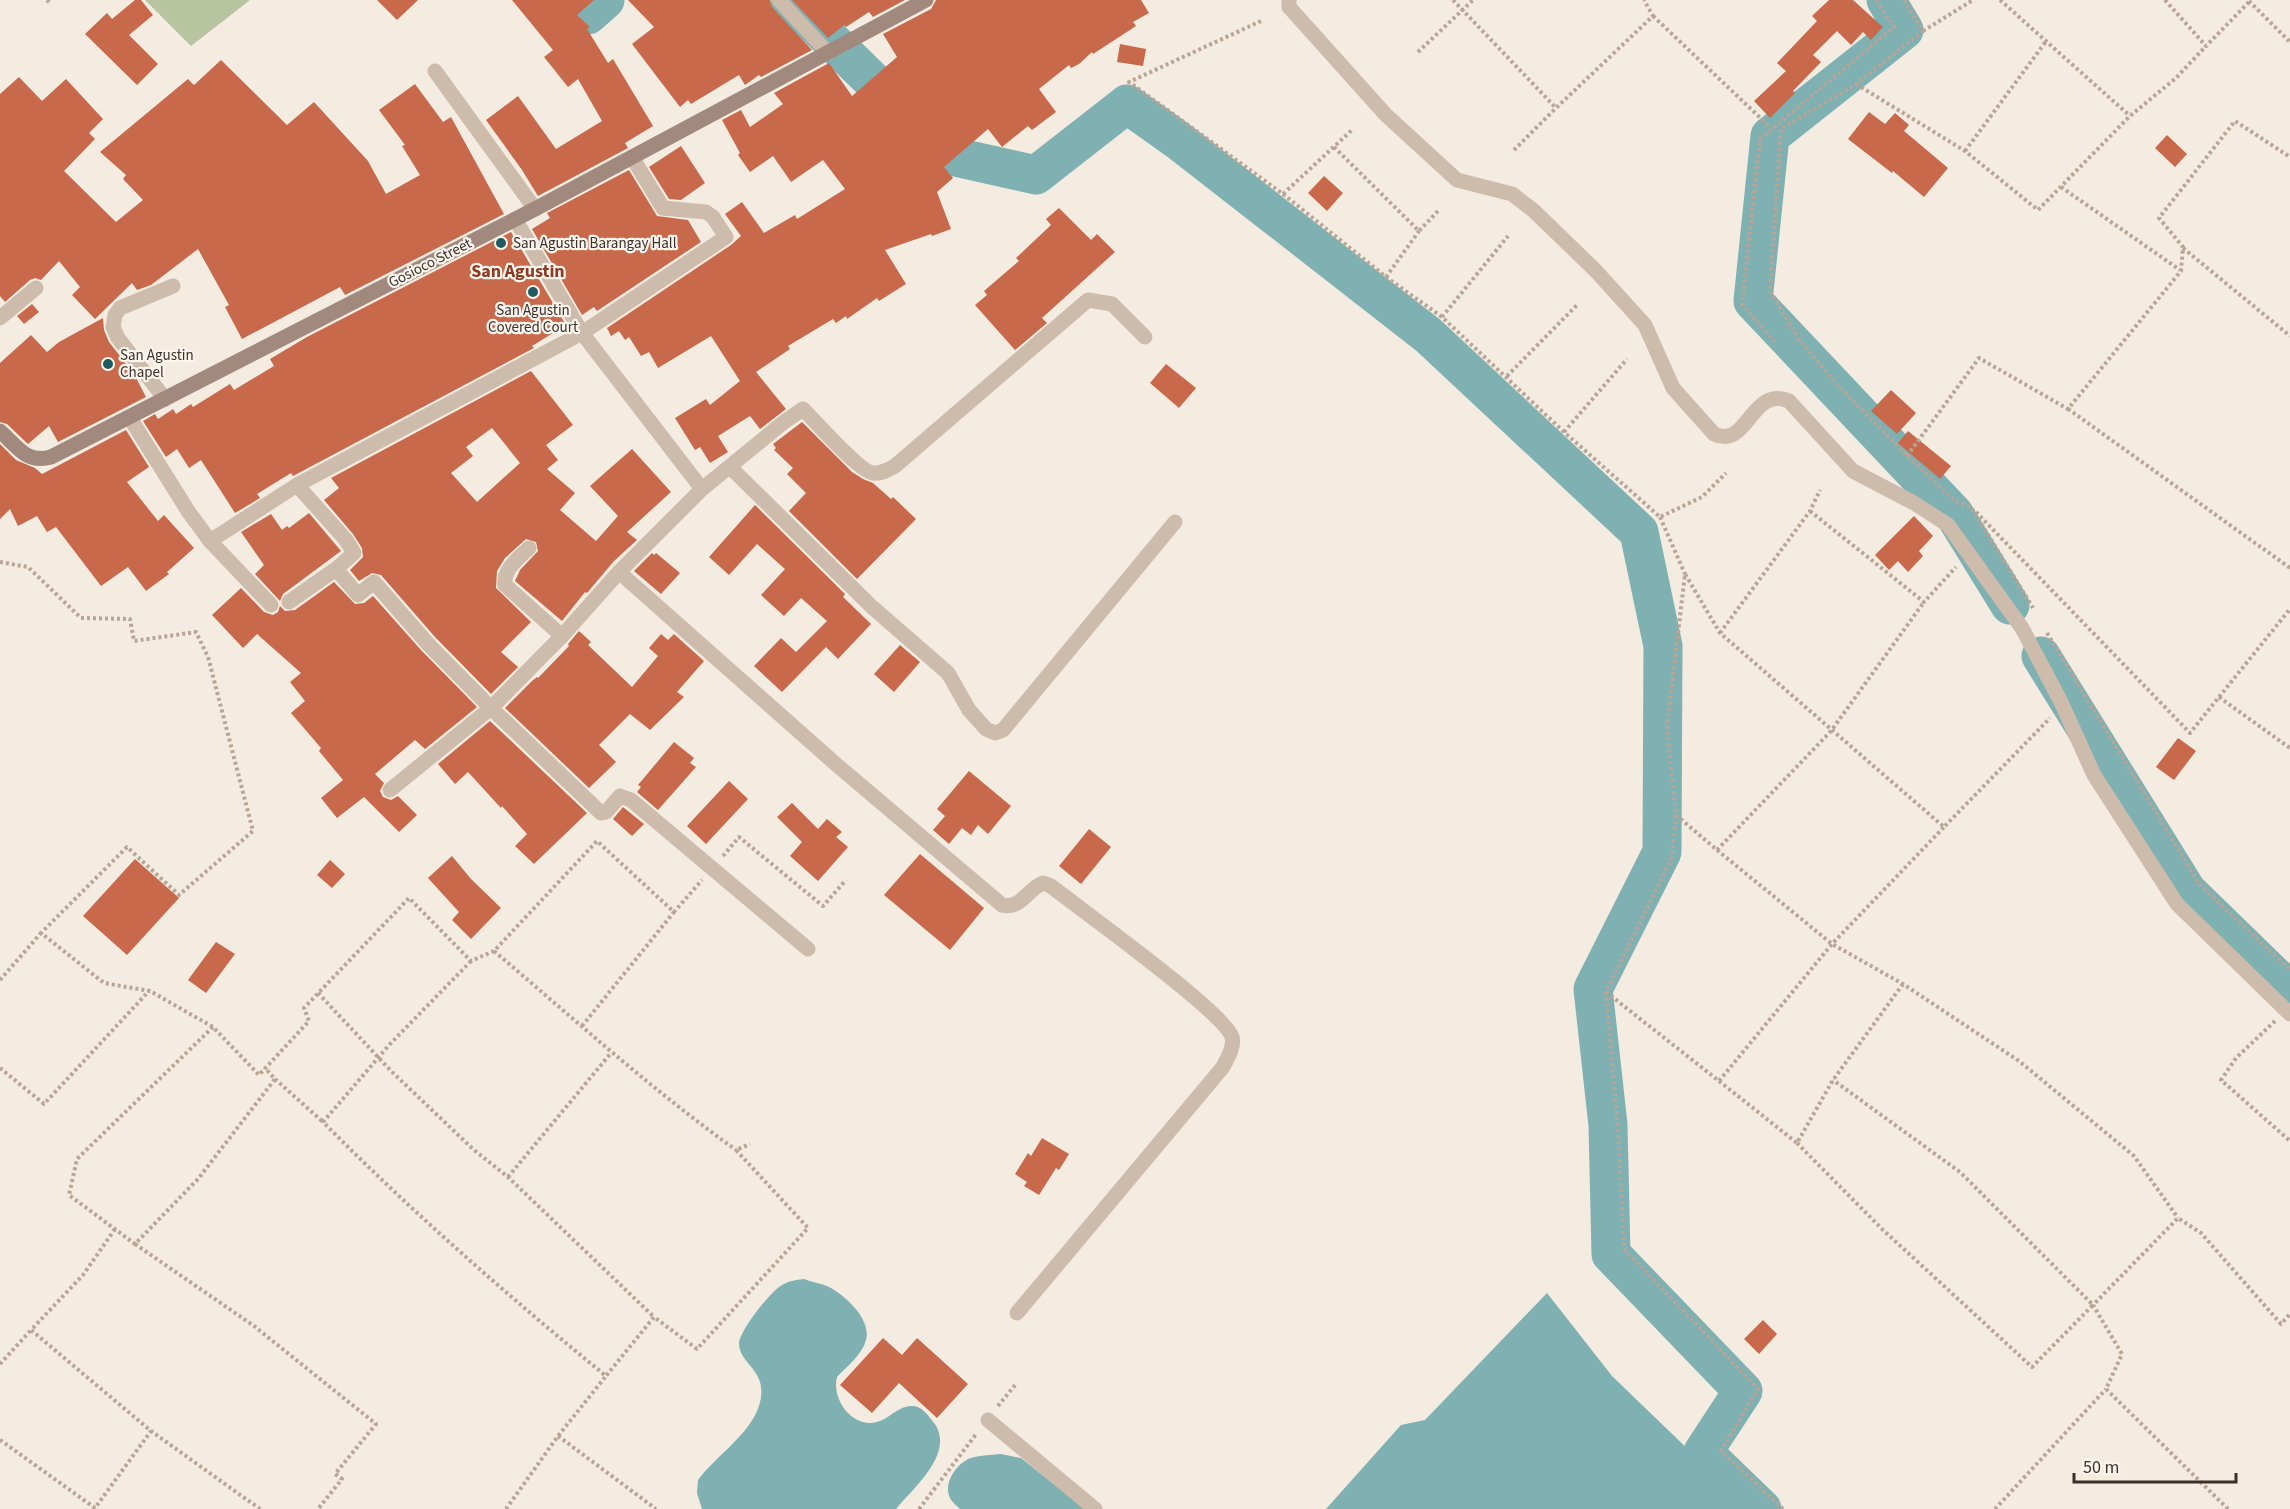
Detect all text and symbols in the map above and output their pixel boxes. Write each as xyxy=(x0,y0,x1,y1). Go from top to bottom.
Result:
street label: Gosioco Street xyxy=(385,233,475,293)
place label: San Agustin Barangay Hall xyxy=(513,233,677,254)
marker: San Agustin Barangay Hall xyxy=(494,236,508,250)
district label: San Agustin xyxy=(471,259,565,284)
marker: San Agustin Covered Court xyxy=(526,285,540,299)
place label: San Agustin Covered Court xyxy=(488,300,578,338)
place label: San Agustin Chapel xyxy=(120,345,194,383)
marker: San Agustin Chapel xyxy=(101,357,115,371)
scale bar xyxy=(2074,1446,2236,1484)
text: 50 m xyxy=(2083,1455,2119,1480)

